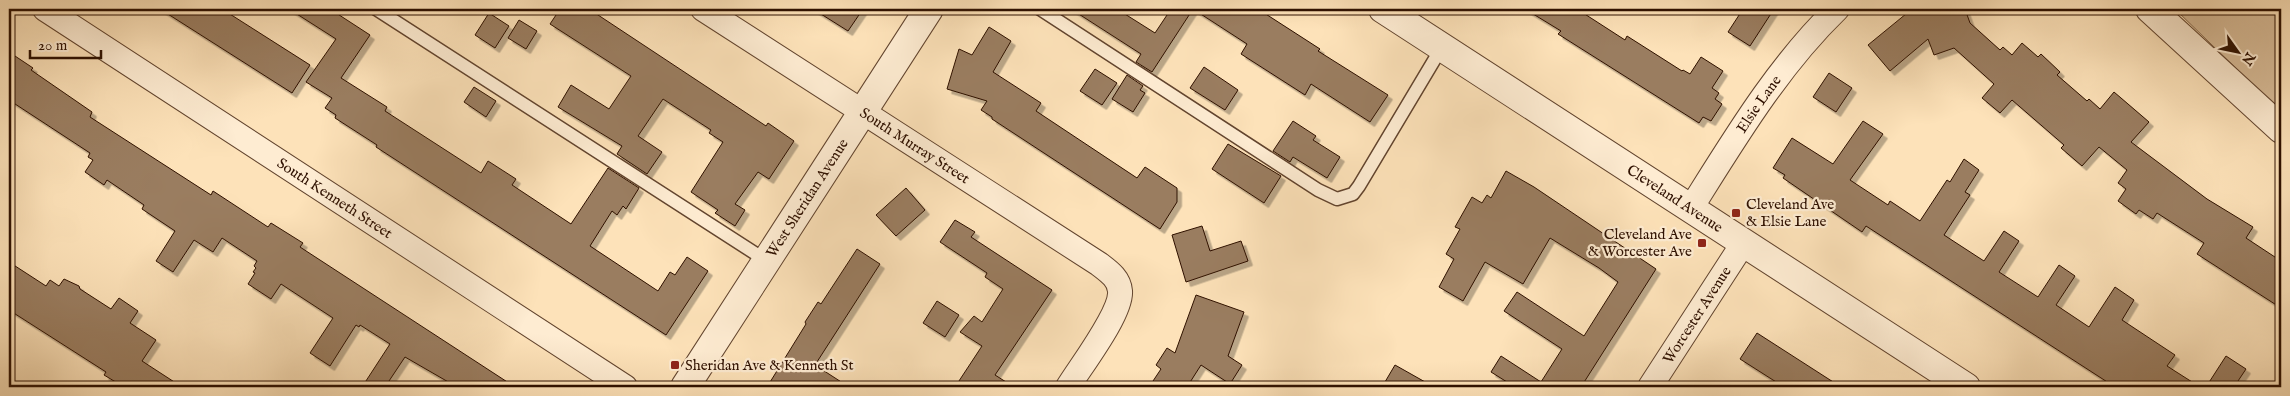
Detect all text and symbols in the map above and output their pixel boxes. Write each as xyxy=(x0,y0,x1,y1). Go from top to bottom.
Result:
scale bar xyxy=(30,28,101,60)
north arrow xyxy=(2212,28,2262,78)
text: 20 m xyxy=(38,36,68,55)
text: N xyxy=(2237,48,2259,69)
street label: Elsie Lane xyxy=(1732,72,1786,137)
street label: South Murray Street xyxy=(856,103,973,188)
street label: West Sheridan Avenue xyxy=(762,135,853,261)
street label: South Kenneth Street xyxy=(273,154,396,243)
street label: Cleveland Avenue xyxy=(1623,161,1727,237)
place label: Cleveland Ave & Elsie Lane xyxy=(1746,195,1834,231)
marker: Cleveland Ave & Elsie Lane xyxy=(1730,207,1742,219)
place label: Cleveland Ave & Worcester Ave xyxy=(1588,225,1692,261)
marker: Cleveland Ave & Worcester Ave xyxy=(1696,237,1708,249)
street label: Worcester Avenue xyxy=(1659,263,1736,367)
place label: Sheridan Ave & Kenneth St xyxy=(685,356,854,375)
marker: Sheridan Ave & Kenneth St xyxy=(669,359,681,371)

